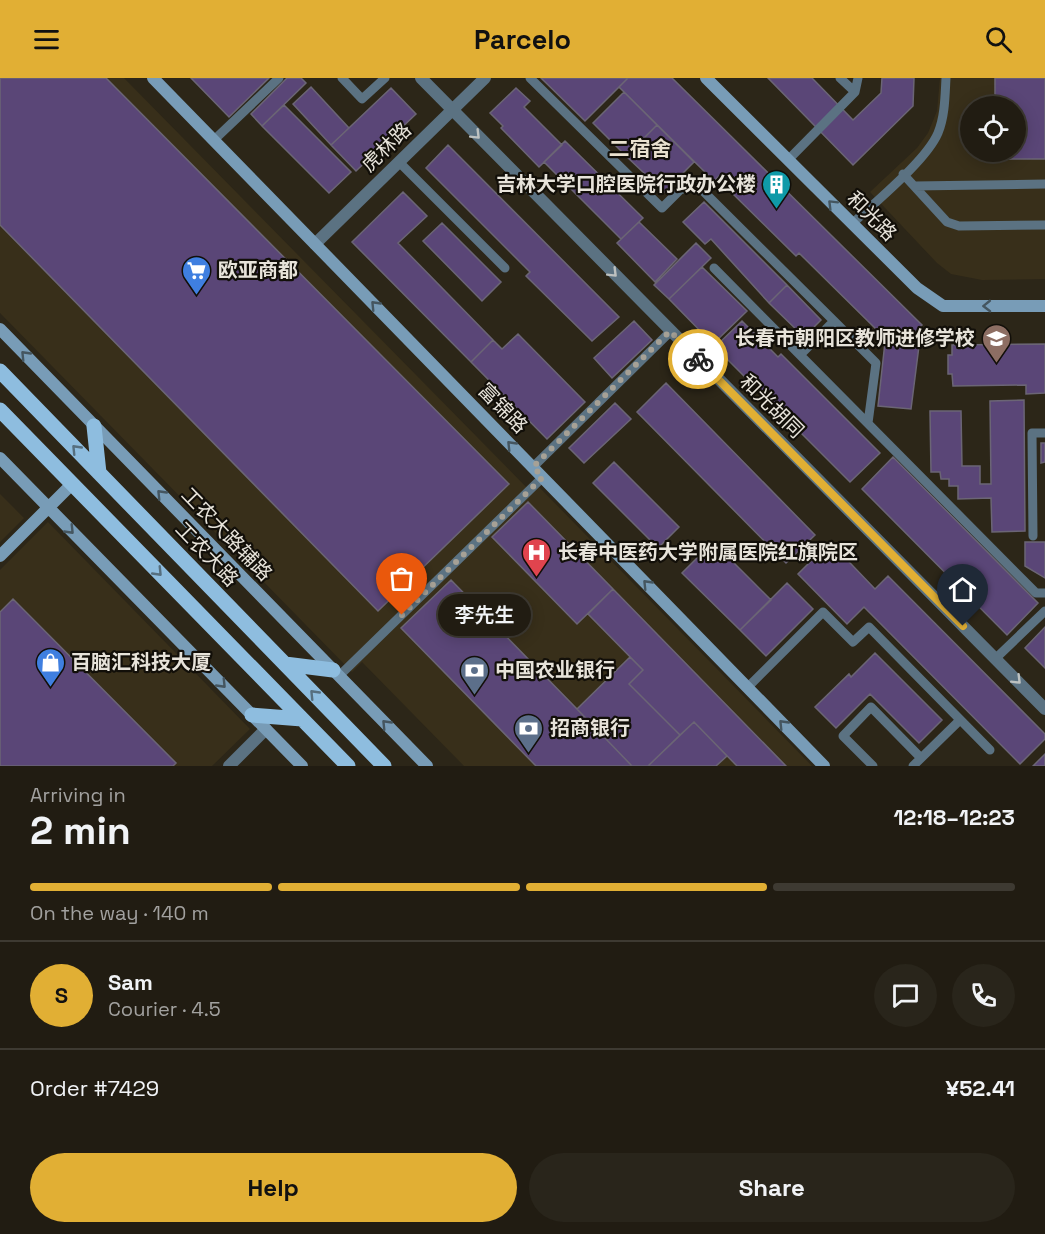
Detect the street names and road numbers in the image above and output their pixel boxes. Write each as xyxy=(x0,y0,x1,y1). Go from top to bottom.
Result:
street label: 虎林路 xyxy=(355,117,417,177)
street label: 和光路 xyxy=(842,186,902,246)
street label: 和光胡同 xyxy=(735,369,809,443)
street label: 富锦路 xyxy=(473,377,533,439)
street label: 工农大路辅路 xyxy=(177,483,277,585)
street label: 工农大路 xyxy=(171,517,243,591)

